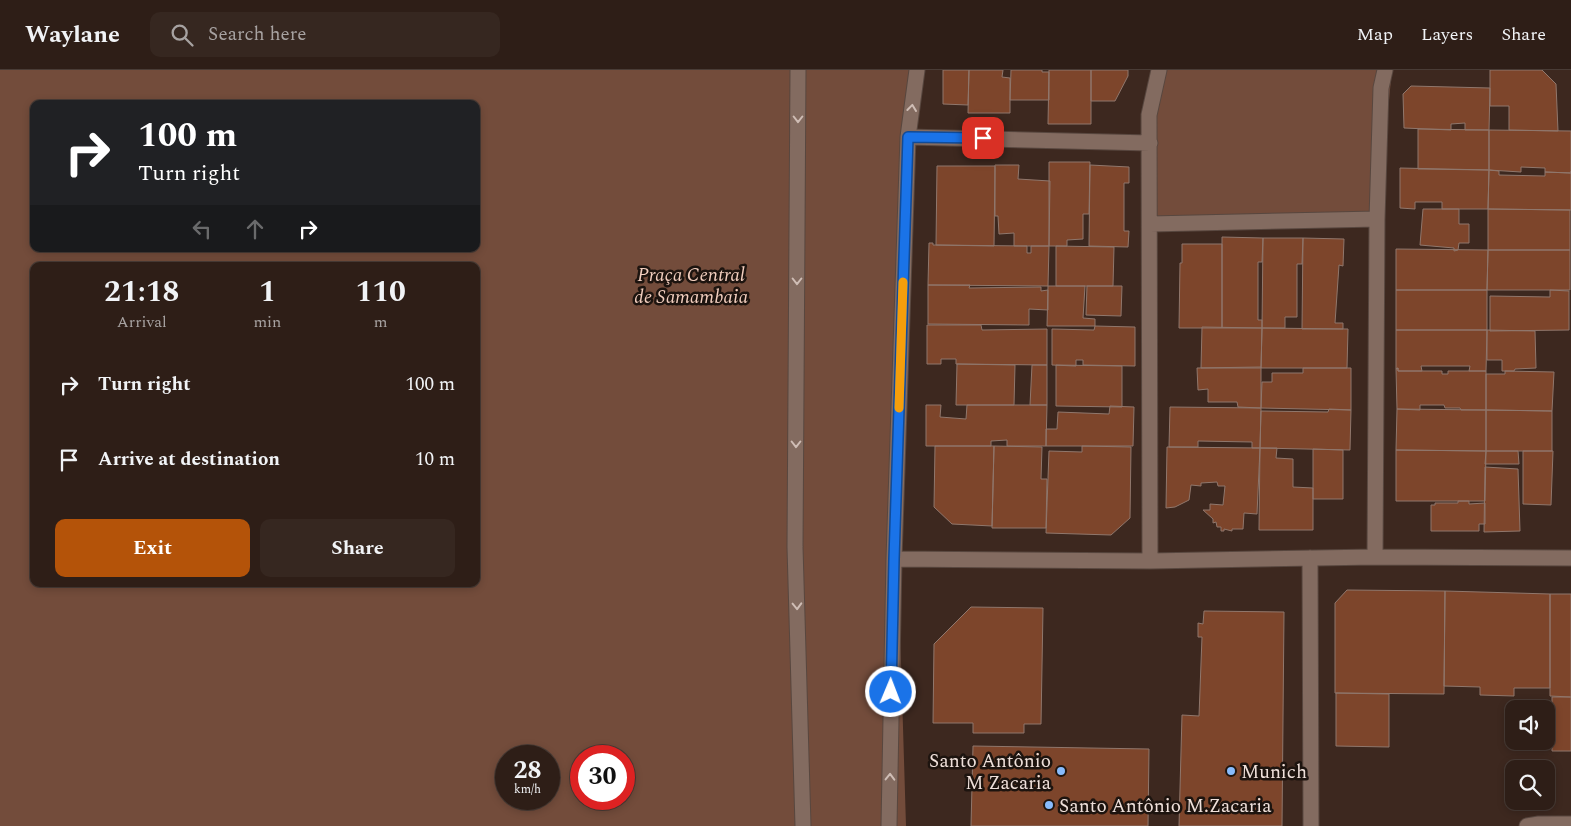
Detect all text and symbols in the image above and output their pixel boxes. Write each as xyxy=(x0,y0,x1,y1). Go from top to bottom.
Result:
search box xyxy=(150,12,500,57)
text: Waylane xyxy=(25,17,120,53)
text: Search here xyxy=(208,20,306,49)
icon: search xyxy=(168,21,196,49)
text: Map xyxy=(1357,21,1393,48)
text: Layers xyxy=(1421,21,1473,48)
text: Share xyxy=(1501,21,1546,48)
one-way arrow xyxy=(906,103,917,111)
text: 100 m xyxy=(138,109,237,162)
one-way arrow xyxy=(793,115,803,123)
pin xyxy=(962,117,1004,159)
icon: right xyxy=(55,120,120,185)
icon: arrive xyxy=(969,124,997,152)
text: Turn right xyxy=(138,157,240,190)
icon: left xyxy=(188,215,216,243)
icon: ahead xyxy=(241,215,269,243)
icon: right xyxy=(294,215,322,243)
park label: Praça Central de Samambaia xyxy=(634,261,748,312)
text: 21:18 xyxy=(104,269,179,315)
text: 1 xyxy=(259,269,276,315)
text: 110 xyxy=(355,269,406,315)
one-way arrow xyxy=(792,278,802,285)
text: Arrival xyxy=(117,310,167,334)
text: min xyxy=(253,310,281,334)
text: m xyxy=(374,310,388,334)
text: Turn right xyxy=(98,370,191,399)
text: 100 m xyxy=(405,370,455,399)
icon: right xyxy=(55,371,83,399)
one-way arrow xyxy=(791,440,801,448)
text: Arrive at destination xyxy=(98,445,280,474)
text: 10 m xyxy=(415,445,455,474)
icon: arrive xyxy=(55,446,83,474)
button: Exit xyxy=(55,519,250,577)
button: Share xyxy=(260,519,455,577)
one-way arrow xyxy=(792,602,802,610)
position arrow xyxy=(864,665,916,717)
map controls xyxy=(1505,700,1555,810)
button: sound xyxy=(1505,700,1555,750)
speed limit sign: 30 xyxy=(570,745,635,810)
place label: Santo Antônio M Zacaria xyxy=(929,747,1052,798)
text: 28 xyxy=(513,752,542,790)
place label: Munich xyxy=(1241,758,1307,787)
button: search xyxy=(1505,760,1555,810)
marker: Santo Antônio M Zacaria xyxy=(1055,765,1067,777)
marker: Munich xyxy=(1225,765,1237,777)
one-way arrow xyxy=(885,773,895,781)
text: km/h xyxy=(514,780,541,799)
place label: Santo Antônio M.Zacaria xyxy=(1059,792,1272,821)
marker: Santo Antônio M.Zacaria xyxy=(1043,799,1055,811)

